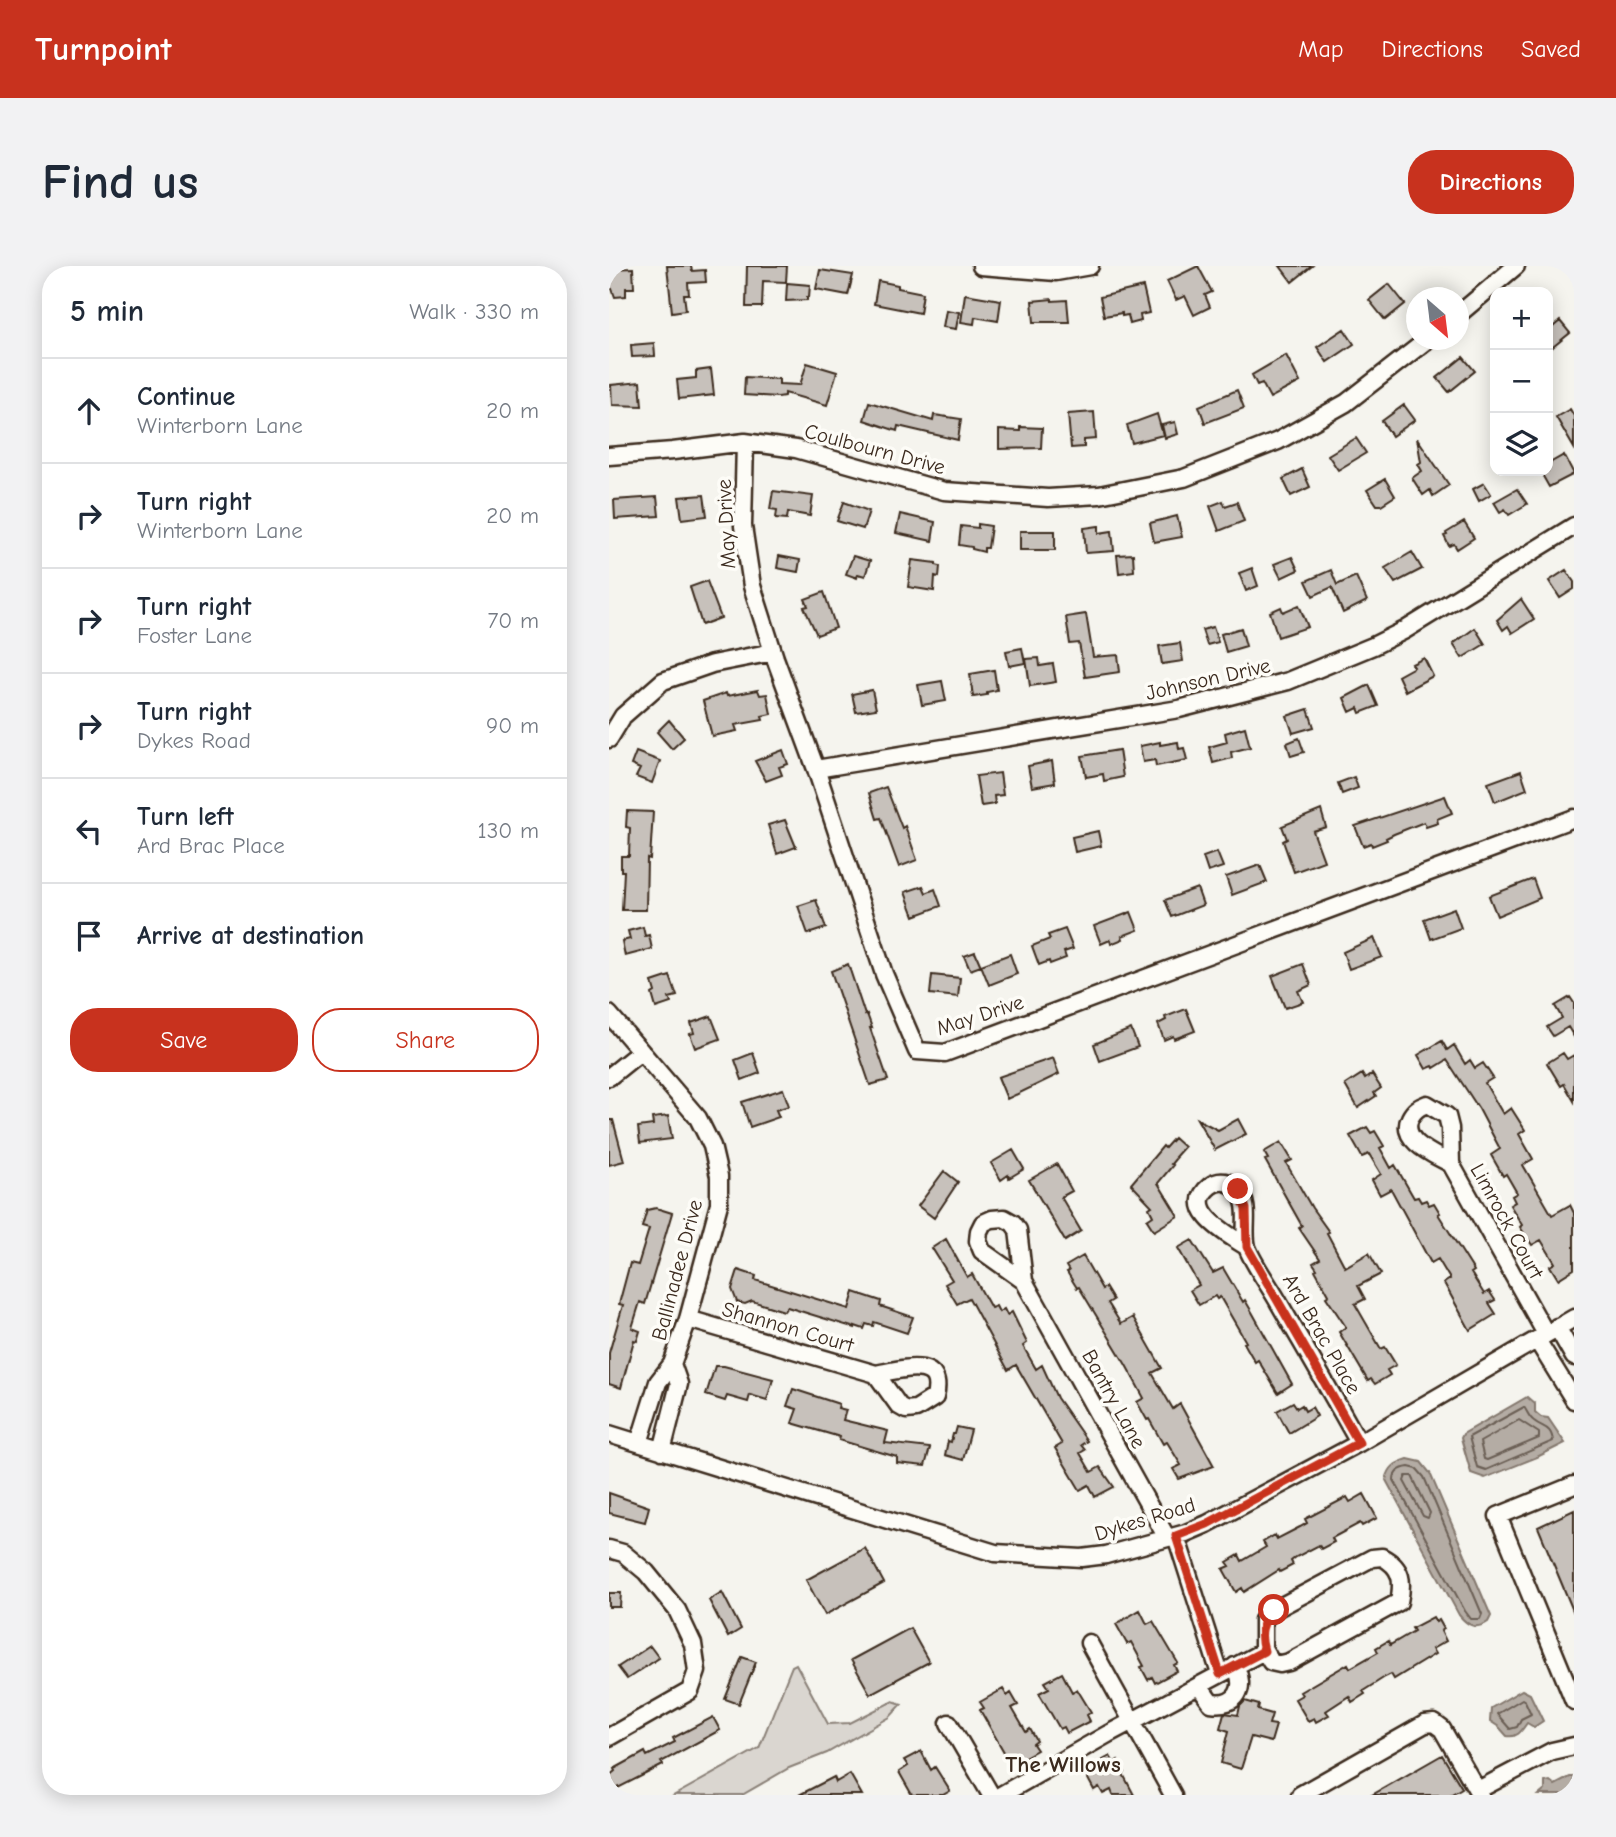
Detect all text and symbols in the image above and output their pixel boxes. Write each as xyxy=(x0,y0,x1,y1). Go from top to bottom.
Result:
text: Turnpoint xyxy=(35,30,172,68)
text: Map xyxy=(1298,35,1344,63)
text: Directions xyxy=(1382,35,1483,63)
text: Saved xyxy=(1521,35,1581,63)
button: Directions xyxy=(1408,150,1574,214)
text: Find us xyxy=(42,154,198,210)
north arrow xyxy=(1406,287,1469,350)
map controls xyxy=(1490,287,1553,476)
button: + xyxy=(1490,287,1553,350)
text: 5 min xyxy=(70,294,144,329)
text: Walk · 330 m xyxy=(409,298,539,325)
button: − xyxy=(1490,350,1553,413)
text: Continue xyxy=(137,382,235,412)
icon: ahead xyxy=(70,392,108,430)
text: 20 m xyxy=(486,397,539,424)
text: Winterborn Lane xyxy=(137,412,303,439)
button: layers xyxy=(1490,413,1553,476)
street label: Coulbourn Drive xyxy=(802,419,948,479)
street label: May Drive xyxy=(712,478,740,570)
text: Turn right xyxy=(137,487,251,517)
icon: right xyxy=(70,497,108,535)
text: 20 m xyxy=(486,502,539,529)
text: Winterborn Lane xyxy=(137,517,303,544)
text: Turn right xyxy=(137,592,251,622)
icon: right xyxy=(70,602,108,640)
text: 70 m xyxy=(487,607,539,634)
text: Foster Lane xyxy=(137,622,252,649)
street label: Johnson Drive xyxy=(1143,653,1273,705)
text: Turn right xyxy=(137,697,251,727)
icon: right xyxy=(70,707,108,745)
text: 90 m xyxy=(486,712,539,739)
text: Dykes Road xyxy=(137,727,251,754)
text: Turn left xyxy=(137,802,234,832)
icon: left xyxy=(70,812,108,850)
text: 130 m xyxy=(478,817,539,844)
text: Ard Brac Place xyxy=(137,832,285,859)
icon: arrive xyxy=(70,917,108,955)
text: Arrive at destination xyxy=(137,921,364,951)
street label: May Drive xyxy=(933,990,1027,1040)
button: Save xyxy=(70,1008,298,1072)
button: Share xyxy=(312,1008,539,1072)
street label: Limrock Court xyxy=(1465,1159,1549,1284)
route end xyxy=(1222,1173,1253,1204)
street label: Ballinadee Drive xyxy=(647,1197,707,1343)
street label: Ard Brac Place xyxy=(1278,1270,1366,1398)
street label: Shannon Court xyxy=(719,1297,857,1358)
street label: Bantry Lane xyxy=(1077,1345,1151,1453)
street label: Dykes Road xyxy=(1092,1492,1198,1546)
route start xyxy=(1258,1594,1289,1625)
district label: The Willows xyxy=(1005,1751,1121,1778)

